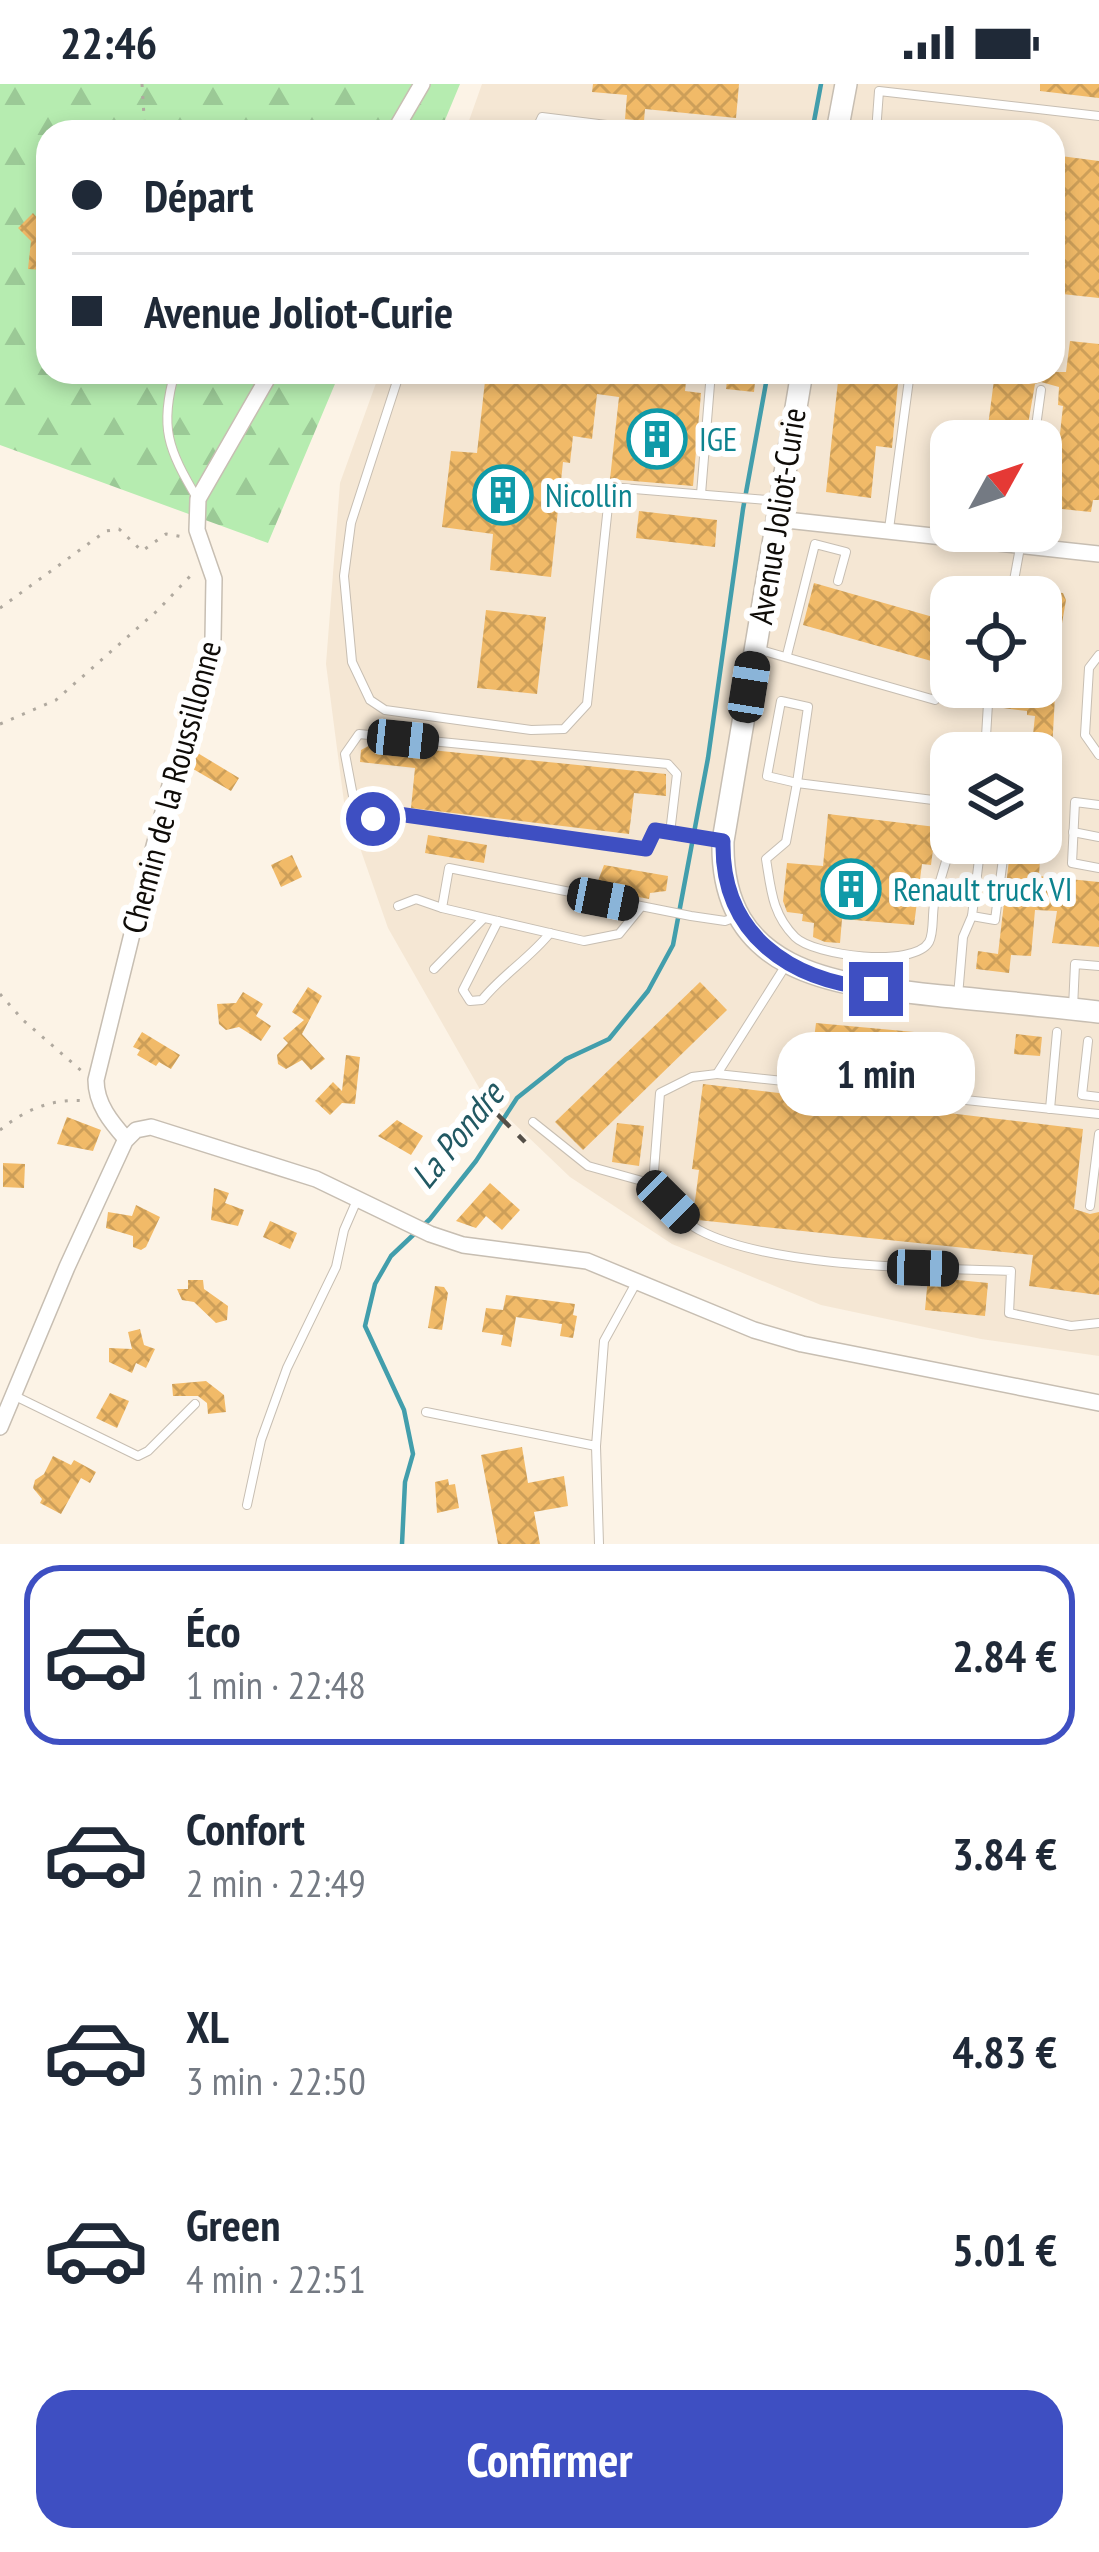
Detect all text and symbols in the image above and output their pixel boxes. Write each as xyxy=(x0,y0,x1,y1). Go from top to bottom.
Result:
text: 22:46 xyxy=(60,13,157,71)
text: Départ xyxy=(144,166,253,224)
text: Avenue Joliot-Curie xyxy=(144,282,453,340)
street label: Avenue Joliot-Curie xyxy=(738,405,815,627)
building icon: IGE xyxy=(626,408,688,470)
place label: IGE xyxy=(699,417,737,460)
north arrow xyxy=(930,420,1062,552)
map controls xyxy=(930,420,1062,864)
building icon: Nicollin xyxy=(472,464,534,526)
place label: Nicollin xyxy=(545,473,632,516)
button: locate xyxy=(930,576,1062,708)
street label: Chemin de la Roussillonne xyxy=(111,636,230,938)
car xyxy=(726,649,772,725)
car xyxy=(365,717,441,761)
button: layers xyxy=(930,732,1062,864)
route start xyxy=(346,792,400,846)
building icon: Renault truck VI xyxy=(820,858,882,920)
place label: Renault truck VI xyxy=(893,867,1072,910)
car xyxy=(564,874,642,924)
route end xyxy=(849,962,903,1016)
callout: 1 min xyxy=(777,1031,975,1115)
text: 1 min xyxy=(837,1048,915,1099)
water label: La Pondre xyxy=(400,1070,515,1197)
car xyxy=(630,1164,706,1240)
car xyxy=(886,1249,960,1287)
icon: car xyxy=(42,1601,150,1709)
text: Éco xyxy=(186,1601,241,1659)
text: 2.84 € xyxy=(952,1626,1057,1684)
text: 1 min · 22:48 xyxy=(186,1659,366,1710)
icon: car xyxy=(42,1799,150,1907)
text: Confort xyxy=(186,1799,305,1857)
text: 3.84 € xyxy=(952,1824,1057,1882)
text: 2 min · 22:49 xyxy=(186,1857,366,1908)
icon: car xyxy=(42,1997,150,2105)
text: XL xyxy=(186,1997,229,2055)
text: 4.83 € xyxy=(952,2022,1057,2080)
text: 3 min · 22:50 xyxy=(186,2055,366,2106)
icon: car xyxy=(42,2195,150,2303)
text: Green xyxy=(186,2195,281,2253)
text: 5.01 € xyxy=(952,2220,1057,2278)
text: 4 min · 22:51 xyxy=(186,2253,366,2304)
button: Confirmer xyxy=(36,2390,1063,2528)

